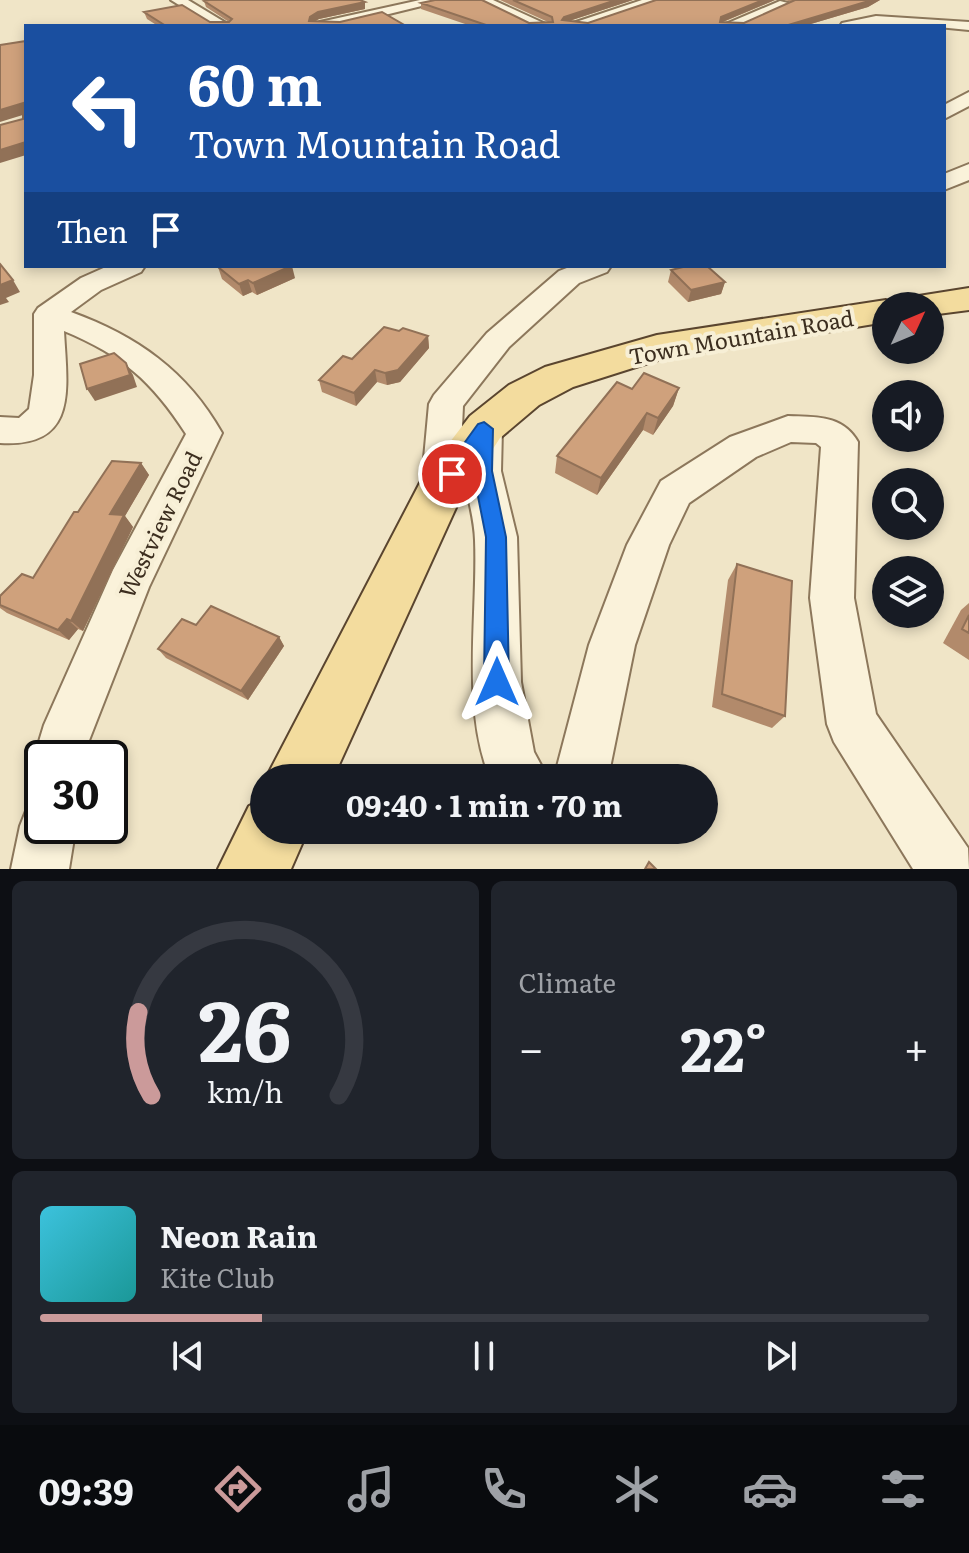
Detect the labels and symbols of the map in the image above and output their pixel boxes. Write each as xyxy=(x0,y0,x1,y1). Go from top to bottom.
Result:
north arrow xyxy=(872,292,944,364)
street label: Town Mountain Road xyxy=(626,300,856,372)
pin xyxy=(418,440,486,508)
street label: Westview Road xyxy=(109,445,209,603)
position arrow xyxy=(455,640,539,724)
speed limit sign: 30 xyxy=(24,740,128,844)

